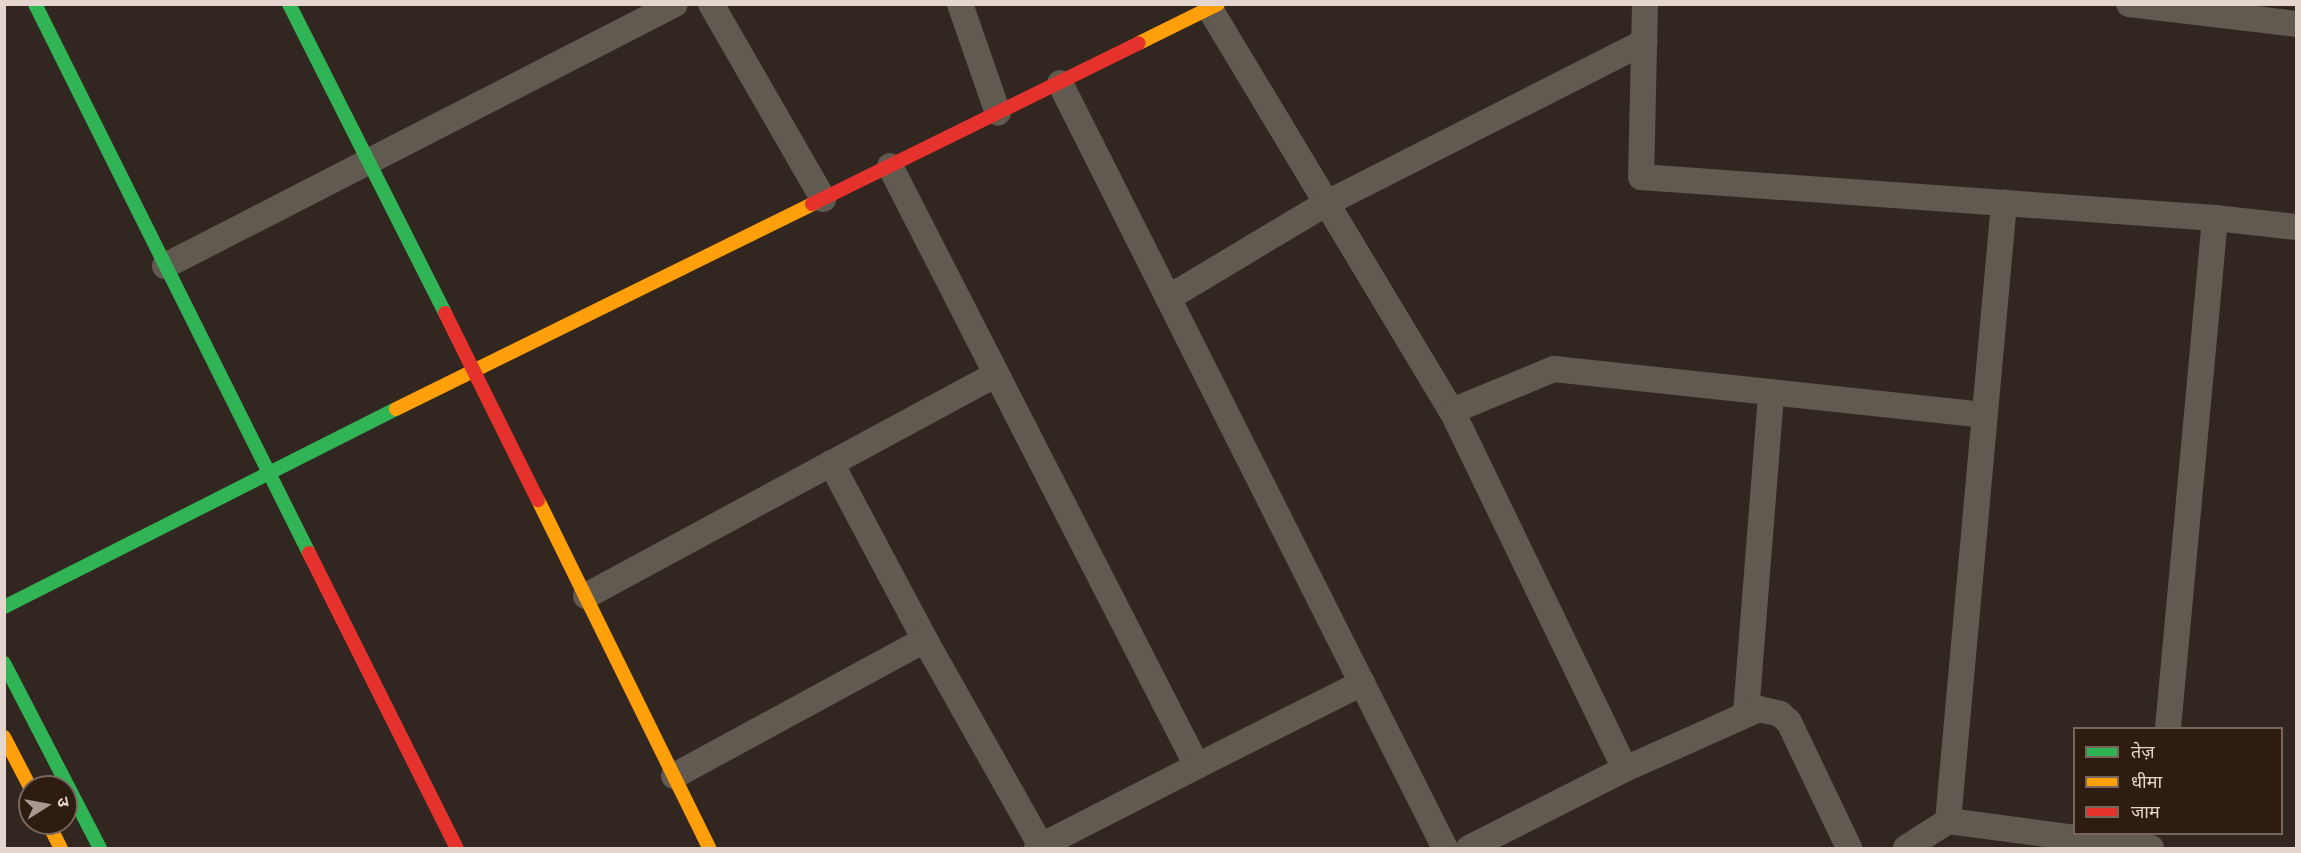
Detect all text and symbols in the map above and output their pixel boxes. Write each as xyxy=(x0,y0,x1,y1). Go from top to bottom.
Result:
legend xyxy=(2073,727,2283,835)
text: तेज़ xyxy=(2131,740,2155,763)
text: धीमा xyxy=(2131,770,2162,793)
north arrow xyxy=(18,775,78,835)
text: उ xyxy=(53,795,74,808)
text: जाम xyxy=(2131,800,2160,823)

